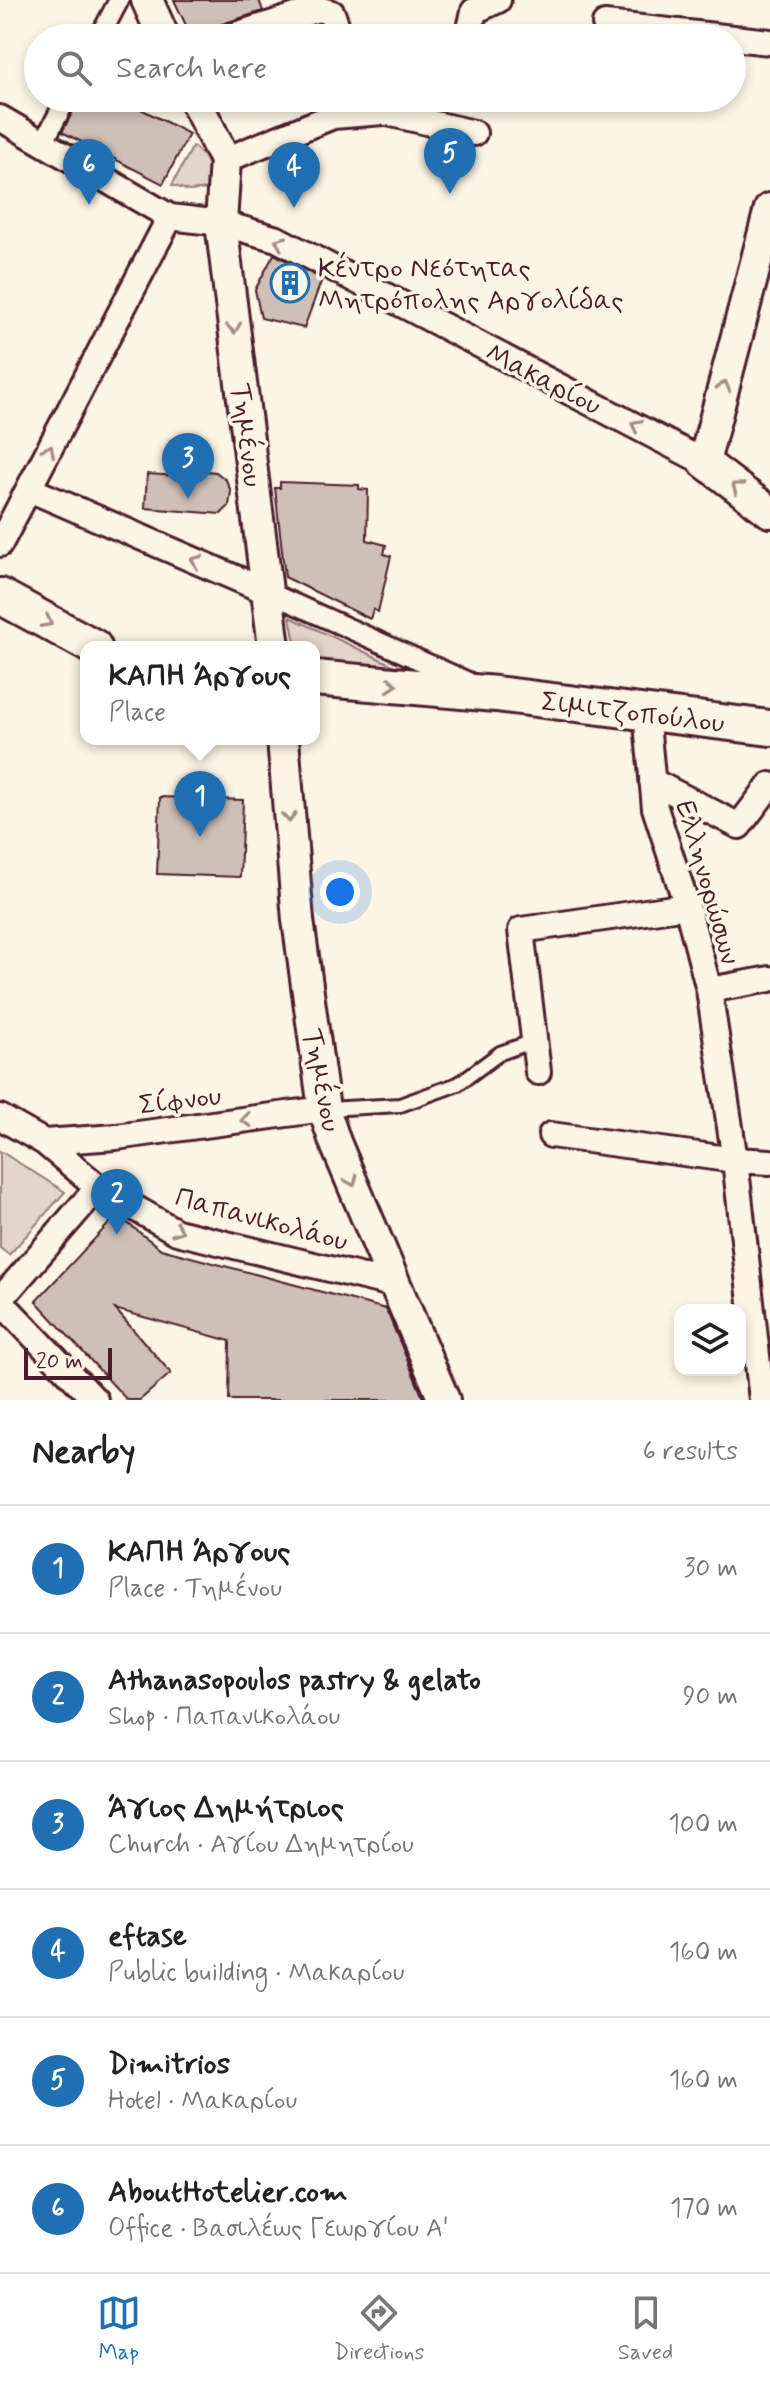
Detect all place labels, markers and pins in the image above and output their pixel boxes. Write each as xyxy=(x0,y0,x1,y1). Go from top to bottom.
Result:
pin: 5 xyxy=(424,128,476,194)
pin: 6 xyxy=(63,139,115,205)
pin: 4 xyxy=(268,142,320,208)
place label: Κέντρο Νεότητας Μητρόπολης Αργολίδας xyxy=(318,251,624,320)
building icon: Κέντρο Νεότητας Μητρόπολης Αργολίδας xyxy=(269,262,311,304)
pin: 3 xyxy=(162,433,214,499)
pin: 1 xyxy=(174,771,226,837)
pin: 2 xyxy=(91,1169,143,1235)

